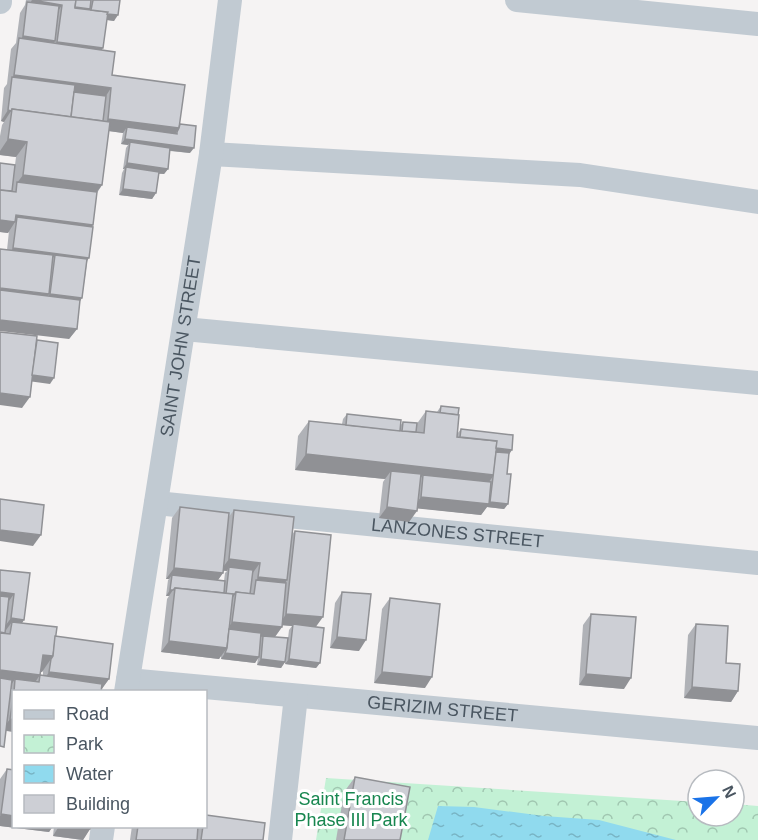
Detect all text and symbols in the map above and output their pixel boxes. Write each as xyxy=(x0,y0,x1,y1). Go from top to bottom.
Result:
street label: SAINT JOHN STREET xyxy=(156,254,205,438)
street label: LANZONES STREET xyxy=(370,515,545,552)
legend xyxy=(12,690,207,828)
street label: GERIZIM STREET xyxy=(367,692,519,726)
text: Road xyxy=(66,704,109,724)
text: Park xyxy=(66,734,104,754)
text: Water xyxy=(66,764,113,784)
north arrow xyxy=(686,768,746,828)
text: N xyxy=(719,783,739,801)
park label: Saint Francis Phase III Park xyxy=(294,789,409,830)
text: Building xyxy=(66,794,130,814)

